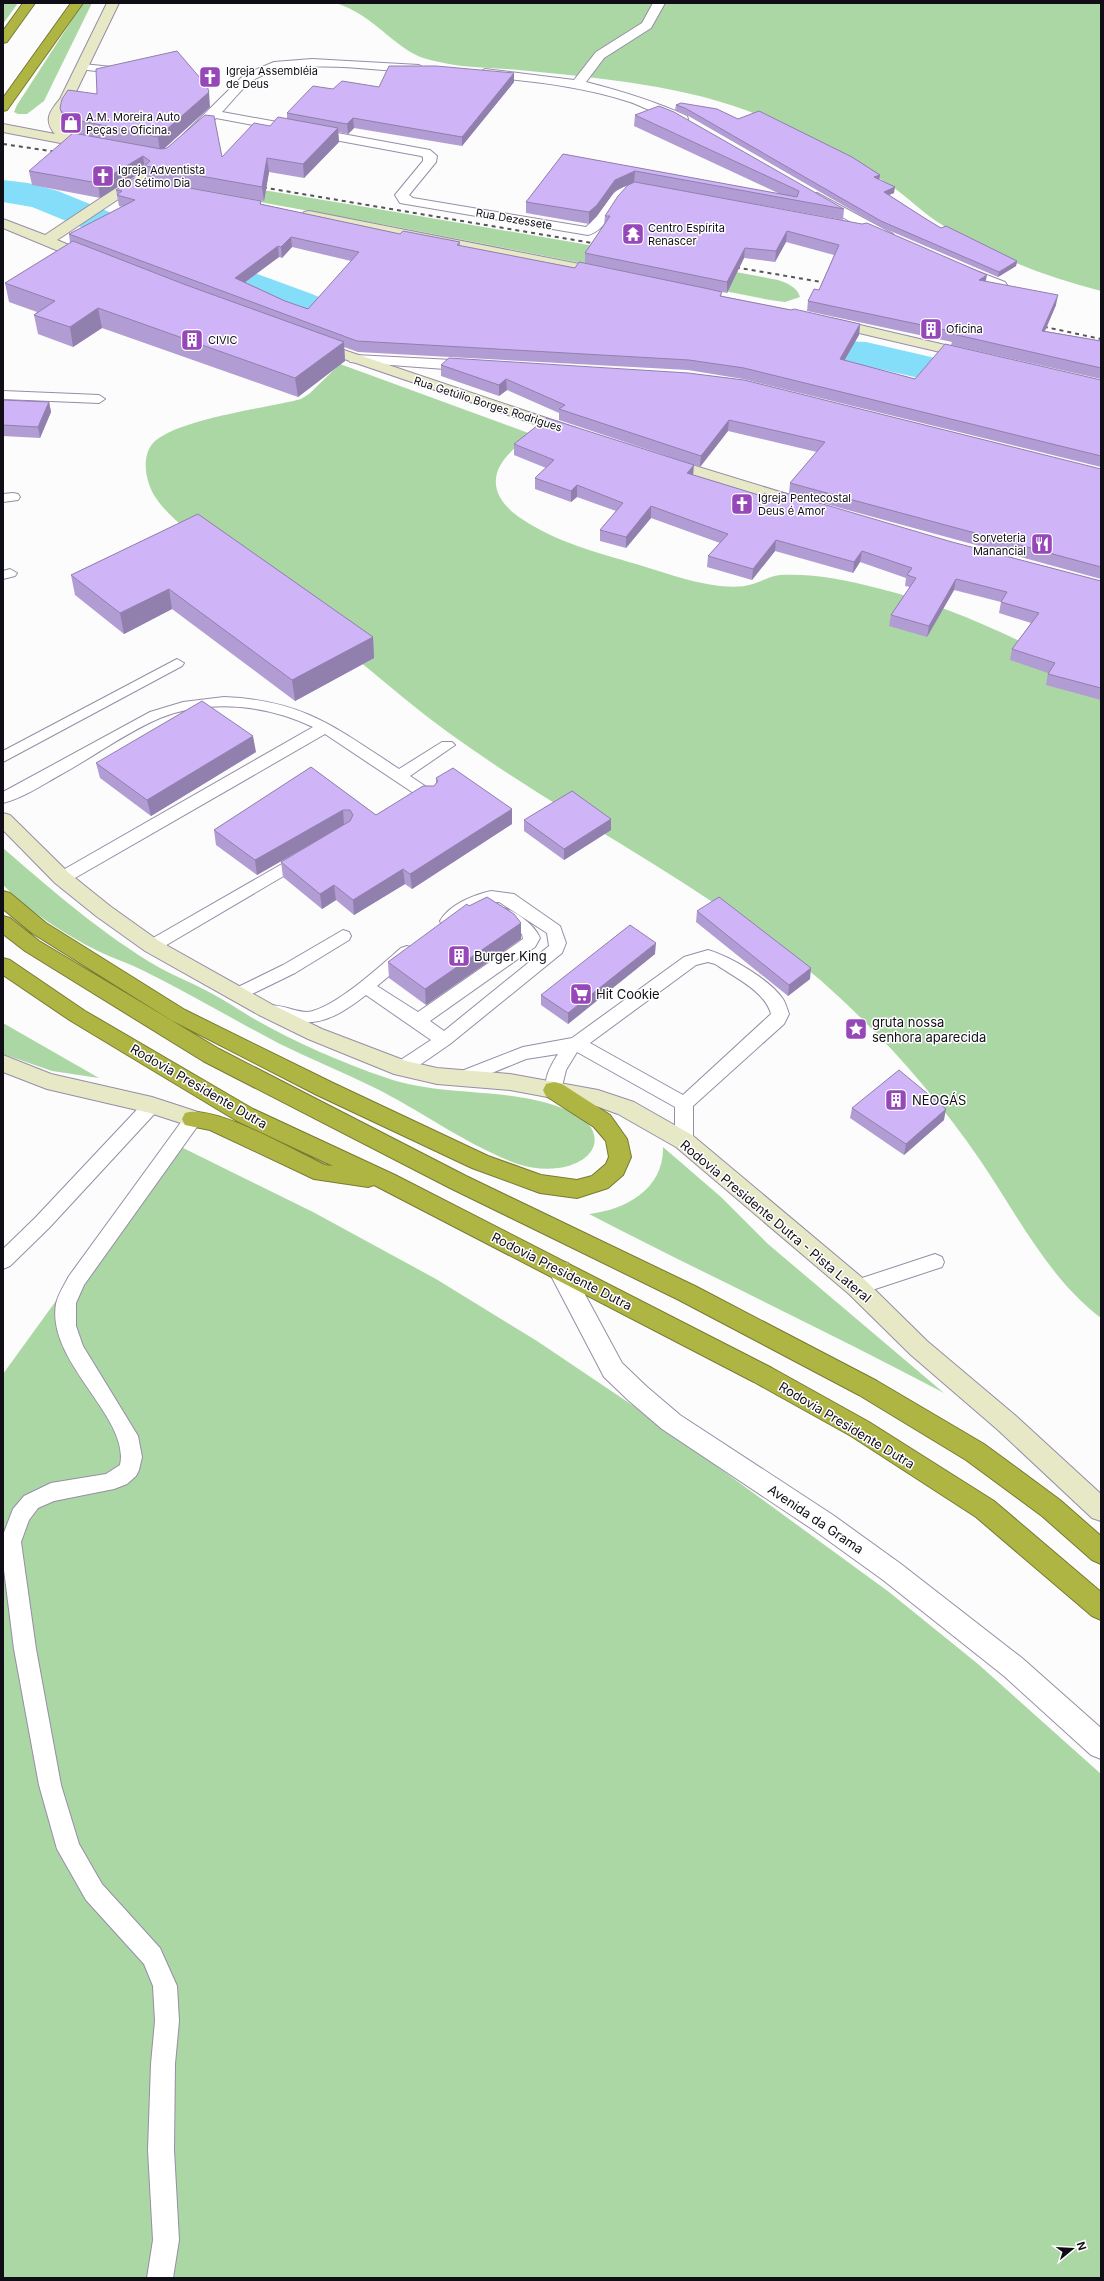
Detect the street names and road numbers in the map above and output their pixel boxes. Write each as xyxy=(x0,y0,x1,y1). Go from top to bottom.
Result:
street label: Rua Dezessete xyxy=(475,205,553,233)
street label: Rua Getúlio Borges Rodrigues xyxy=(412,373,564,435)
street label: Rodovia Presidente Dutra xyxy=(128,1040,270,1132)
street label: Rodovia Presidente Dutra - Pista Lateral xyxy=(677,1136,875,1306)
street label: Rodovia Presidente Dutra xyxy=(489,1229,635,1313)
street label: Rodovia Presidente Dutra xyxy=(776,1378,918,1472)
street label: Avenida da Grama xyxy=(765,1481,867,1557)

